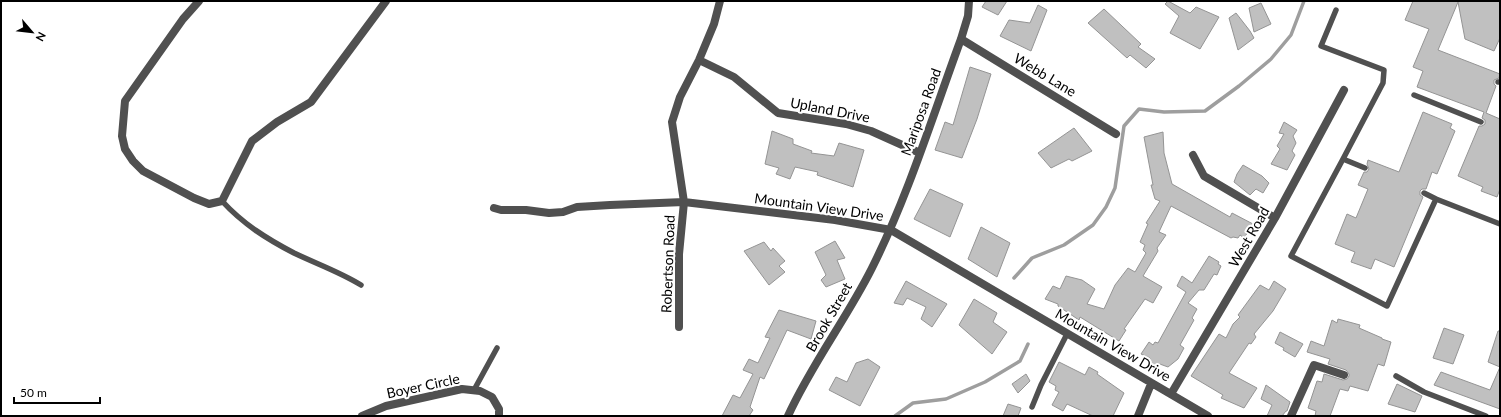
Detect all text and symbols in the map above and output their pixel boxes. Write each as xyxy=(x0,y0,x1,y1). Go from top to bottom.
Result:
north arrow xyxy=(12,12,52,52)
text: N xyxy=(34,30,49,44)
street label: Webb Lane xyxy=(1011,49,1080,100)
street label: Mariposa Road xyxy=(897,66,944,158)
street label: Upland Drive xyxy=(789,93,871,126)
street label: Mountain View Drive xyxy=(753,189,885,224)
street label: West Road xyxy=(1224,204,1273,270)
street label: Robertson Road xyxy=(657,215,678,313)
street label: Brook Street xyxy=(802,279,855,354)
street label: Mountain View Drive xyxy=(1053,305,1174,385)
street label: Boyer Circle xyxy=(385,369,461,402)
scale bar xyxy=(14,379,100,405)
text: 50 m xyxy=(20,385,47,400)

